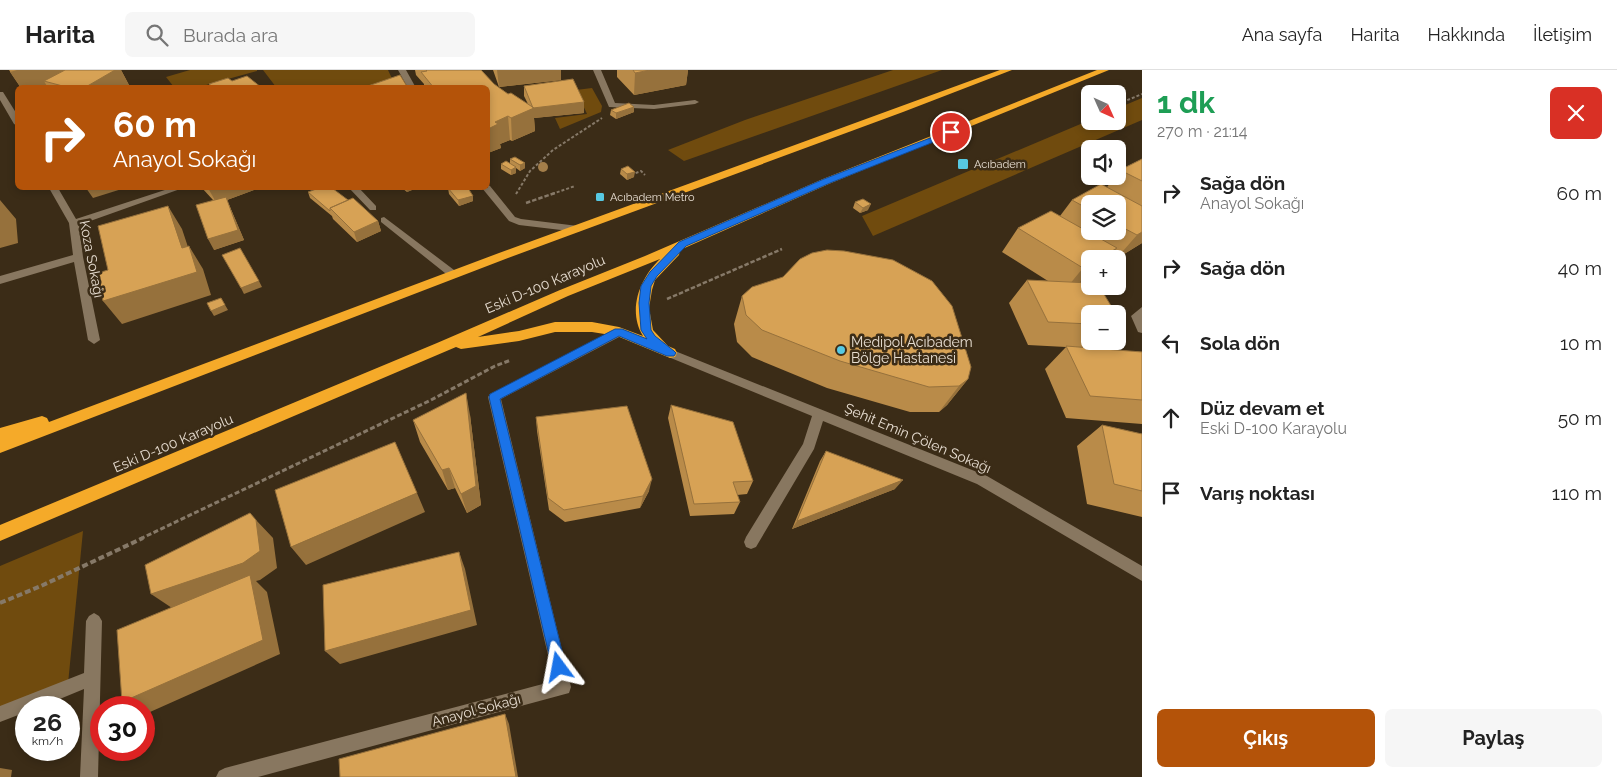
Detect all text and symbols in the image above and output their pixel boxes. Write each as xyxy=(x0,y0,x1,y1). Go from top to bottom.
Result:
search box xyxy=(125,12,475,57)
text: Harita xyxy=(25,20,95,49)
icon: search xyxy=(143,21,171,49)
text: Burada ara xyxy=(183,24,278,46)
text: Ana sayfa xyxy=(1242,24,1322,45)
text: Harita xyxy=(1350,24,1400,45)
text: Hakkında xyxy=(1428,24,1505,45)
text: İletişim xyxy=(1533,24,1592,45)
north arrow xyxy=(1081,85,1126,130)
map controls xyxy=(1081,85,1126,350)
text: 1 dk xyxy=(1157,85,1215,120)
button: close xyxy=(1550,87,1602,139)
text: 60 m xyxy=(113,104,197,145)
icon: right xyxy=(30,105,95,170)
pin xyxy=(930,111,972,153)
icon: arrive xyxy=(937,118,965,146)
text: 270 m · 21:14 xyxy=(1157,122,1247,141)
button: sound xyxy=(1081,140,1126,185)
text: Anayol Sokağı xyxy=(113,146,256,172)
marker: Acıbadem xyxy=(956,157,970,171)
place label: Acıbadem xyxy=(974,158,1026,171)
text: Sağa dön xyxy=(1200,172,1285,194)
icon: right xyxy=(1157,179,1185,207)
text: 60 m xyxy=(1557,182,1602,204)
marker: Acıbadem Metro xyxy=(594,191,606,203)
place label: Acıbadem Metro xyxy=(610,191,695,204)
text: Anayol Sokağı xyxy=(1200,194,1304,213)
button: layers xyxy=(1081,195,1126,240)
street label: Koza Sokağı xyxy=(77,219,107,299)
button: + xyxy=(1081,250,1126,295)
street label: Eski D-100 Karayolu xyxy=(483,252,607,316)
icon: right xyxy=(1157,254,1185,282)
text: Sağa dön xyxy=(1200,257,1285,279)
text: 40 m xyxy=(1558,257,1602,279)
button: − xyxy=(1081,305,1126,350)
icon: left xyxy=(1157,329,1185,357)
text: Sola dön xyxy=(1200,332,1280,354)
text: 10 m xyxy=(1560,332,1602,354)
place label: Medipol Acıbadem Bölge Hastanesi xyxy=(851,334,973,366)
marker: Medipol Acıbadem Bölge Hastanesi xyxy=(835,344,847,356)
text: Düz devam et xyxy=(1200,397,1325,419)
street label: Şehit Emin Çölen Sokağı xyxy=(842,400,994,476)
icon: ahead xyxy=(1157,404,1185,432)
text: 50 m xyxy=(1558,407,1602,429)
street label: Eski D-100 Karayolu xyxy=(111,411,235,475)
text: Eski D-100 Karayolu xyxy=(1200,419,1347,438)
icon: arrive xyxy=(1157,479,1185,507)
text: Varış noktası xyxy=(1200,482,1315,504)
text: 110 m xyxy=(1552,482,1602,504)
position arrow xyxy=(532,640,584,692)
street label: Anayol Sokağı xyxy=(430,690,522,730)
speed limit sign: 30 xyxy=(90,696,155,761)
text: 26 xyxy=(33,707,62,737)
button: Çıkış xyxy=(1157,709,1375,767)
button: Paylaş xyxy=(1385,709,1602,767)
text: km/h xyxy=(32,734,63,748)

